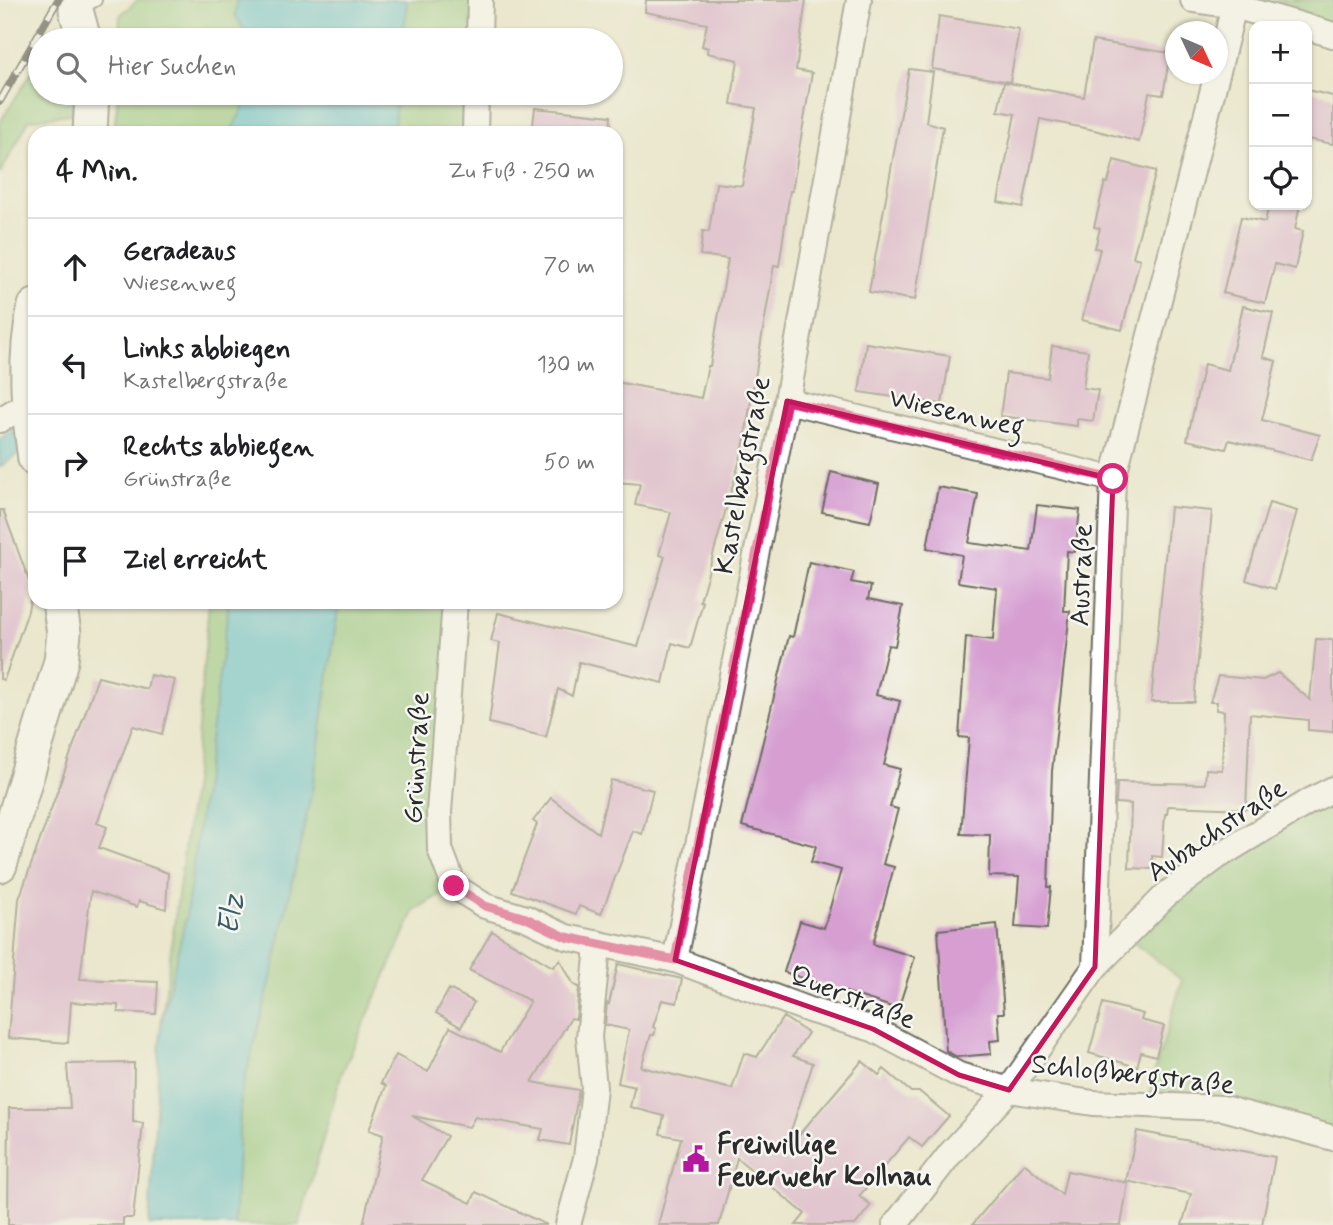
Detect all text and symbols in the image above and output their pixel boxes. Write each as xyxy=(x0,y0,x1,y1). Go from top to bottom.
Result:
north arrow xyxy=(1165,21,1228,84)
map controls xyxy=(1249,21,1312,210)
button: + xyxy=(1249,21,1312,84)
search box xyxy=(28,28,623,105)
icon: search xyxy=(52,48,90,86)
text: Hier suchen xyxy=(108,50,236,84)
button: − xyxy=(1249,84,1312,147)
button: locate xyxy=(1249,147,1312,210)
text: 4 Min. xyxy=(56,152,138,191)
text: Zu Fuß · 250 m xyxy=(448,157,595,187)
text: Geradeaus xyxy=(123,235,236,269)
icon: ahead xyxy=(56,248,94,286)
text: 70 m xyxy=(543,252,595,282)
text: Wiesenweg xyxy=(123,269,237,299)
text: Links abbiegen xyxy=(123,333,291,367)
icon: left xyxy=(56,346,94,384)
text: 130 m xyxy=(537,350,595,380)
text: Kastelbergstraße xyxy=(123,367,288,397)
street label: Kastelbergstraße xyxy=(706,373,784,578)
street label: Wiesenweg xyxy=(884,380,1028,450)
text: Rechts abbiegen xyxy=(123,431,314,465)
icon: right xyxy=(56,444,94,482)
text: 50 m xyxy=(544,448,595,478)
route start xyxy=(1097,463,1128,494)
text: Grünstraße xyxy=(123,465,231,495)
street label: Austraße xyxy=(1062,523,1103,627)
icon: arrive xyxy=(56,542,94,580)
text: Ziel erreicht xyxy=(123,544,267,578)
street label: Grünstraße xyxy=(396,691,439,825)
street label: Aubachstraße xyxy=(1140,771,1295,892)
route end xyxy=(438,870,469,901)
water label: Elz xyxy=(209,891,254,937)
street label: Querstraße xyxy=(784,957,920,1039)
street label: Schloßbergstraße xyxy=(1029,1046,1236,1108)
place label: Freiwillige Feuerwehr Kollnau xyxy=(717,1127,932,1196)
public building icon: Freiwillige Feuerwehr Kollnau xyxy=(681,1144,711,1174)

